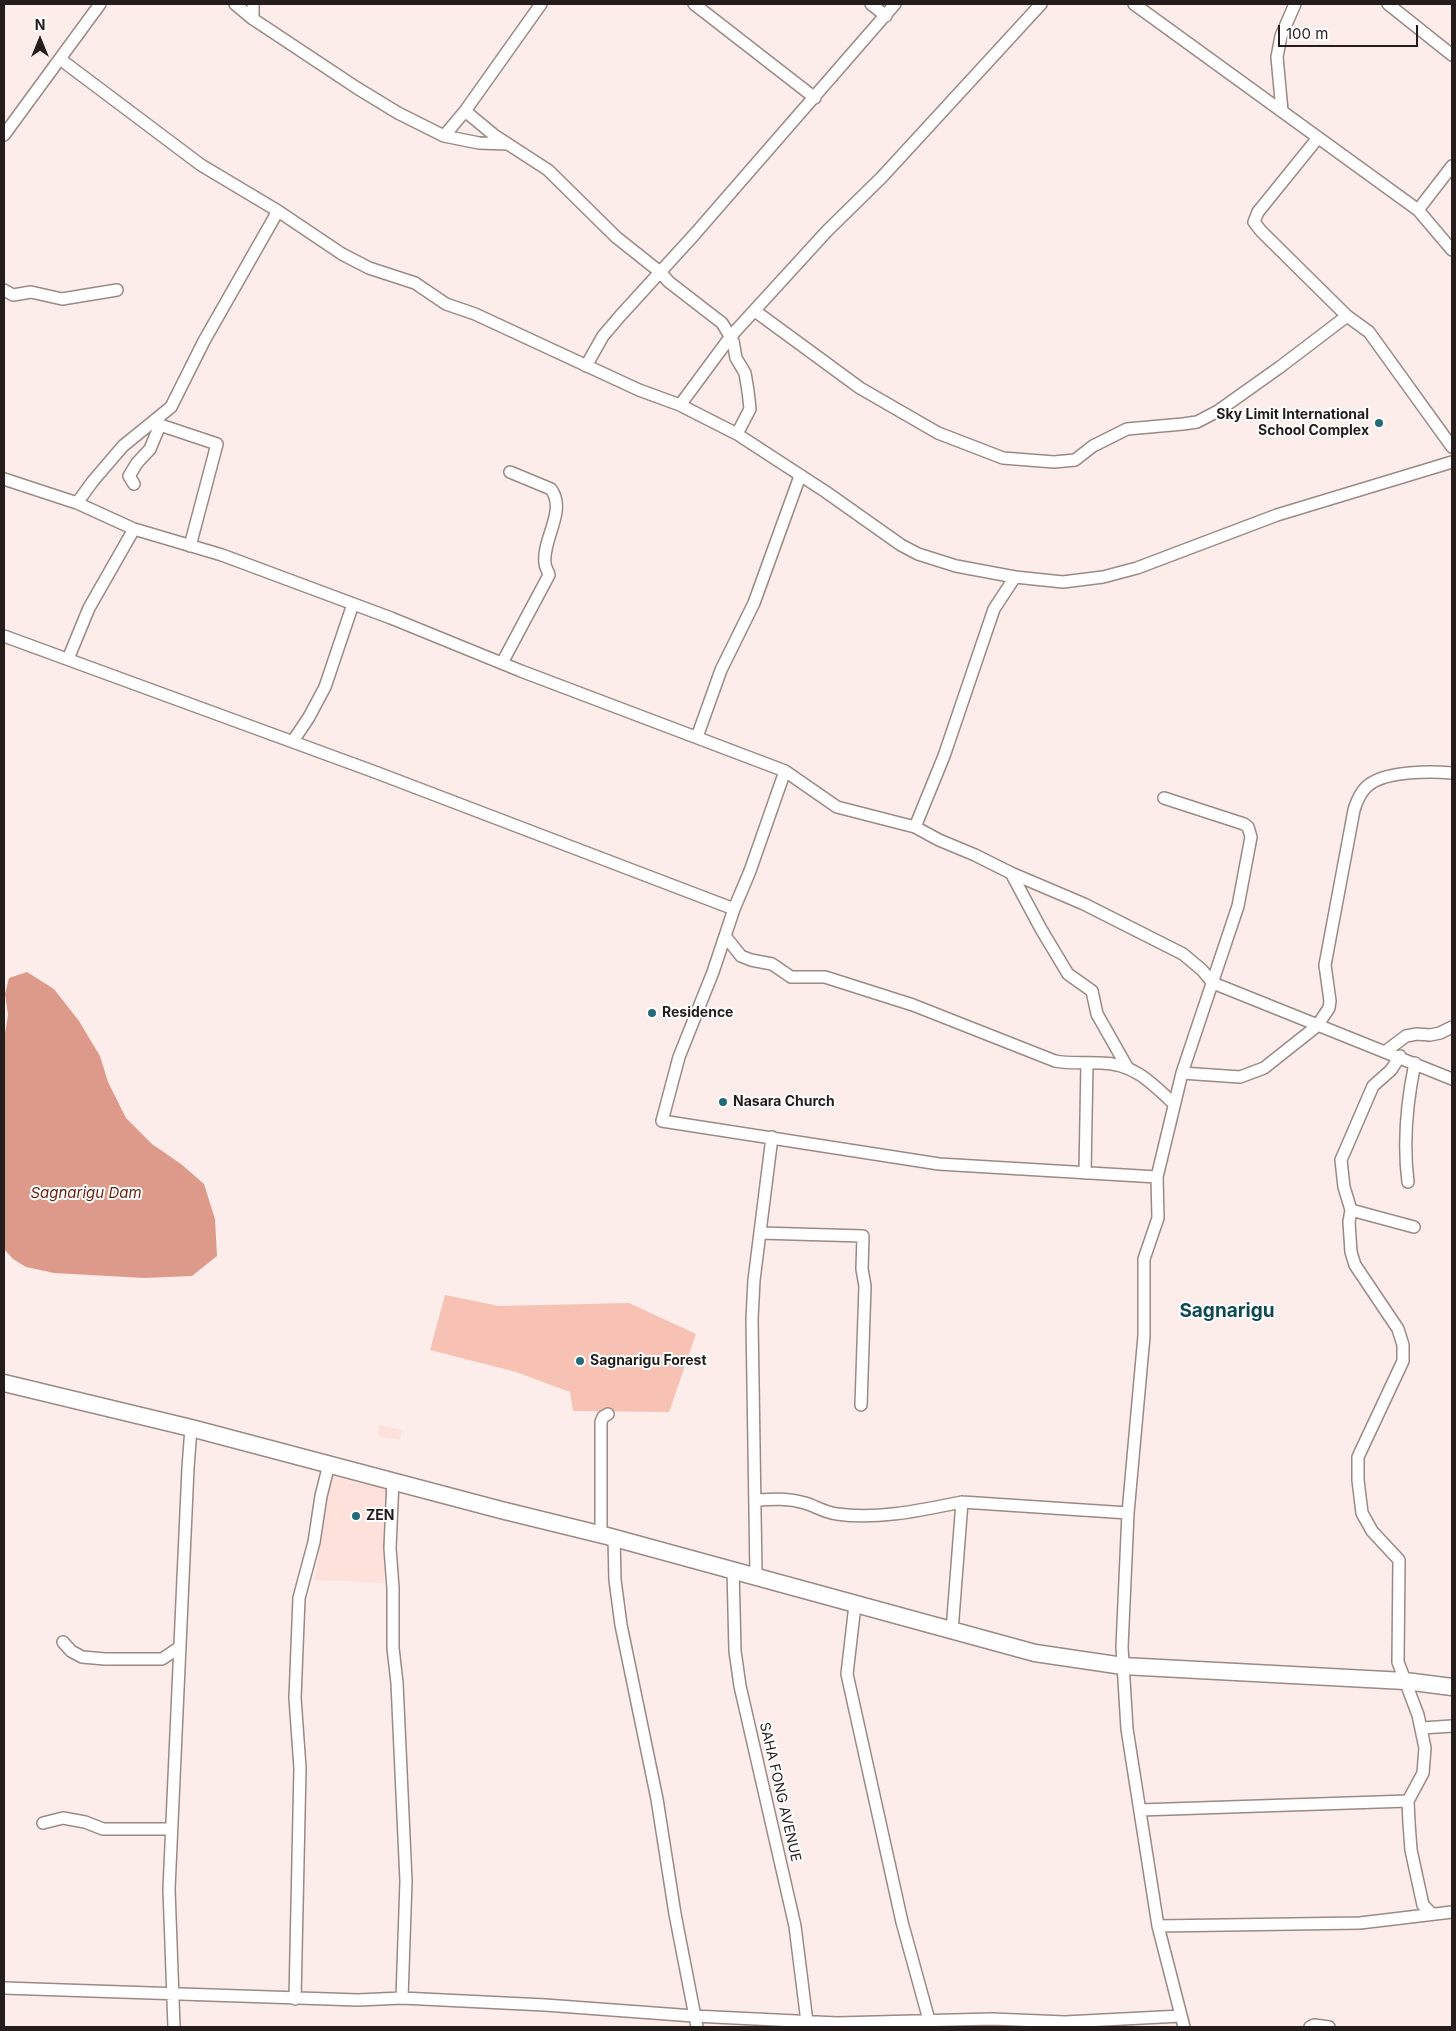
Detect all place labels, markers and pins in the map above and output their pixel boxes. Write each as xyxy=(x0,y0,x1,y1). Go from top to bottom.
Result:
place label: Sky Limit International School Complex xyxy=(1216,407,1369,440)
marker: Sky Limit International School Complex xyxy=(1373,417,1385,429)
place label: Residence xyxy=(662,1005,733,1021)
marker: Residence xyxy=(646,1007,658,1019)
place label: Nasara Church xyxy=(733,1094,835,1110)
marker: Nasara Church xyxy=(717,1096,729,1108)
place label: Sagnarigu Forest xyxy=(590,1353,707,1369)
marker: Sagnarigu Forest xyxy=(574,1355,586,1367)
place label: ZEN xyxy=(366,1508,394,1524)
marker: ZEN xyxy=(350,1510,362,1522)

